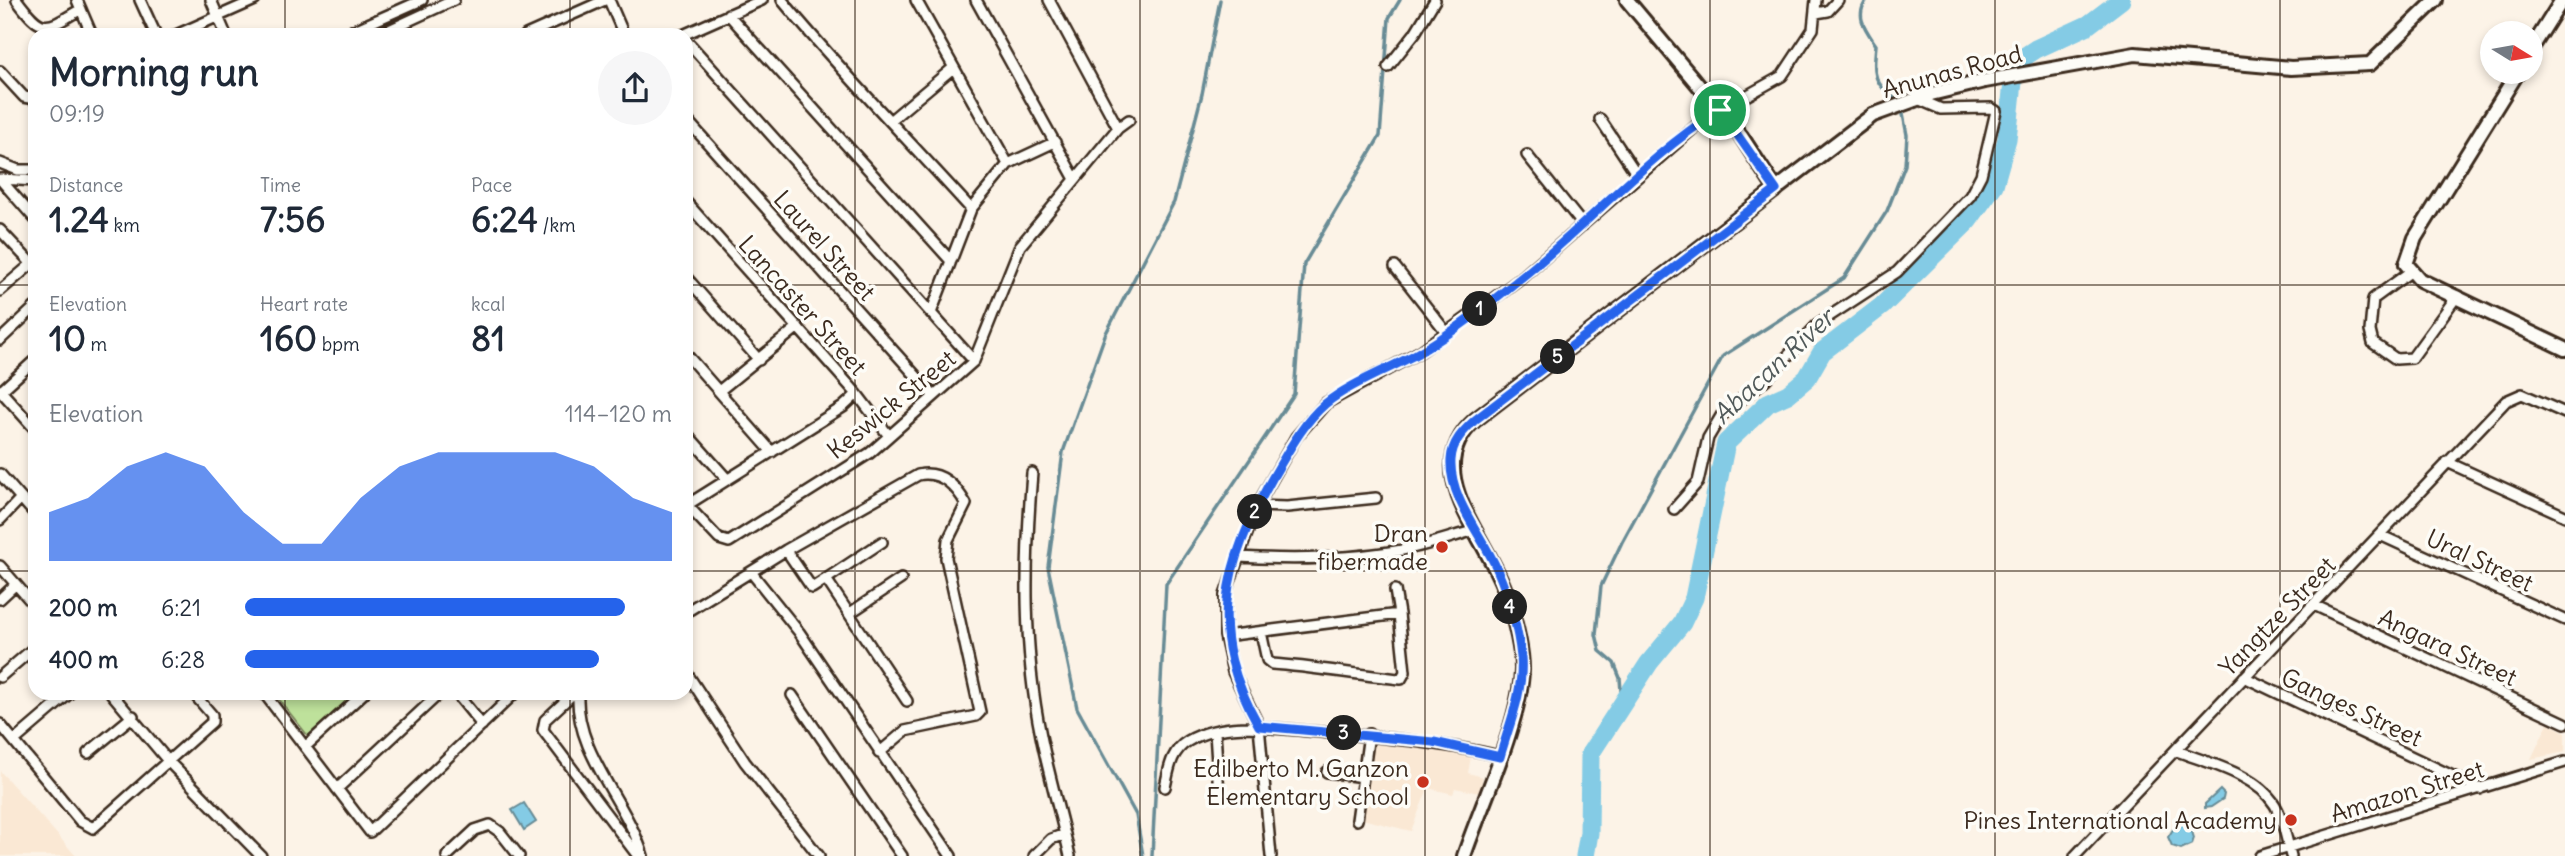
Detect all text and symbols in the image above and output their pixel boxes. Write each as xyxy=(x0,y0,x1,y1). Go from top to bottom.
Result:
north arrow xyxy=(2480,21,2543,84)
map controls xyxy=(2480,21,2543,84)
street label: Anunas Road xyxy=(1879,38,2025,104)
text: Morning run xyxy=(49,49,259,96)
button: share xyxy=(598,51,672,125)
pin xyxy=(1690,80,1750,140)
icon: arrive xyxy=(1701,91,1739,129)
text: 09:19 xyxy=(49,99,105,128)
text: Distance xyxy=(49,173,123,197)
text: Time xyxy=(260,173,301,197)
text: Pace xyxy=(471,173,512,197)
street label: Laurel Street xyxy=(768,184,882,306)
text: 1.24 xyxy=(49,197,109,241)
text: 7:56 xyxy=(260,197,325,241)
text: 6:24 xyxy=(471,197,538,241)
text: km xyxy=(109,213,140,237)
text: /km xyxy=(538,213,576,237)
street label: Lancaster Street xyxy=(732,229,874,381)
text: Elevation xyxy=(49,292,127,316)
text: Heart rate xyxy=(260,292,348,316)
text: kcal xyxy=(471,292,505,316)
pin: 1 xyxy=(1462,292,1498,326)
text: 1 xyxy=(1476,296,1483,320)
water label: Abacan River xyxy=(1705,299,1843,431)
text: 10 xyxy=(49,316,86,360)
text: 160 xyxy=(260,316,317,360)
text: 81 xyxy=(471,316,505,360)
text: m xyxy=(86,332,107,356)
text: bpm xyxy=(317,332,360,356)
pin: 5 xyxy=(1540,340,1576,374)
street label: Keswick Street xyxy=(821,343,961,465)
text: 5 xyxy=(1552,344,1563,368)
text: Elevation xyxy=(49,399,143,428)
text: 114–120 m xyxy=(565,399,672,428)
pin: 2 xyxy=(1238,494,1272,530)
text: 2 xyxy=(1249,499,1260,523)
place label: Dran fibermade xyxy=(1317,518,1428,576)
street label: Ural Street xyxy=(2422,522,2538,598)
marker: Dran fibermade xyxy=(1434,539,1450,555)
street label: Yangtze Street xyxy=(2213,550,2341,682)
pin: 4 xyxy=(1492,590,1528,624)
text: 200 m xyxy=(49,593,118,622)
text: 6:21 xyxy=(161,593,201,622)
text: 4 xyxy=(1504,594,1515,618)
street label: Angara Street xyxy=(2374,602,2522,692)
text: 400 m xyxy=(49,645,118,674)
text: 6:28 xyxy=(161,645,205,674)
street label: Ganges Street xyxy=(2277,661,2427,753)
pin: 3 xyxy=(1326,716,1362,750)
text: 3 xyxy=(1338,720,1349,744)
place label: Edilberto M. Ganzon Elementary School xyxy=(1193,753,1409,811)
street label: Amazon Street xyxy=(2327,753,2487,829)
marker: Edilberto M. Ganzon Elementary School xyxy=(1415,774,1431,790)
place label: Pines International Academy xyxy=(1963,805,2277,835)
marker: Pines International Academy xyxy=(2283,812,2299,828)

